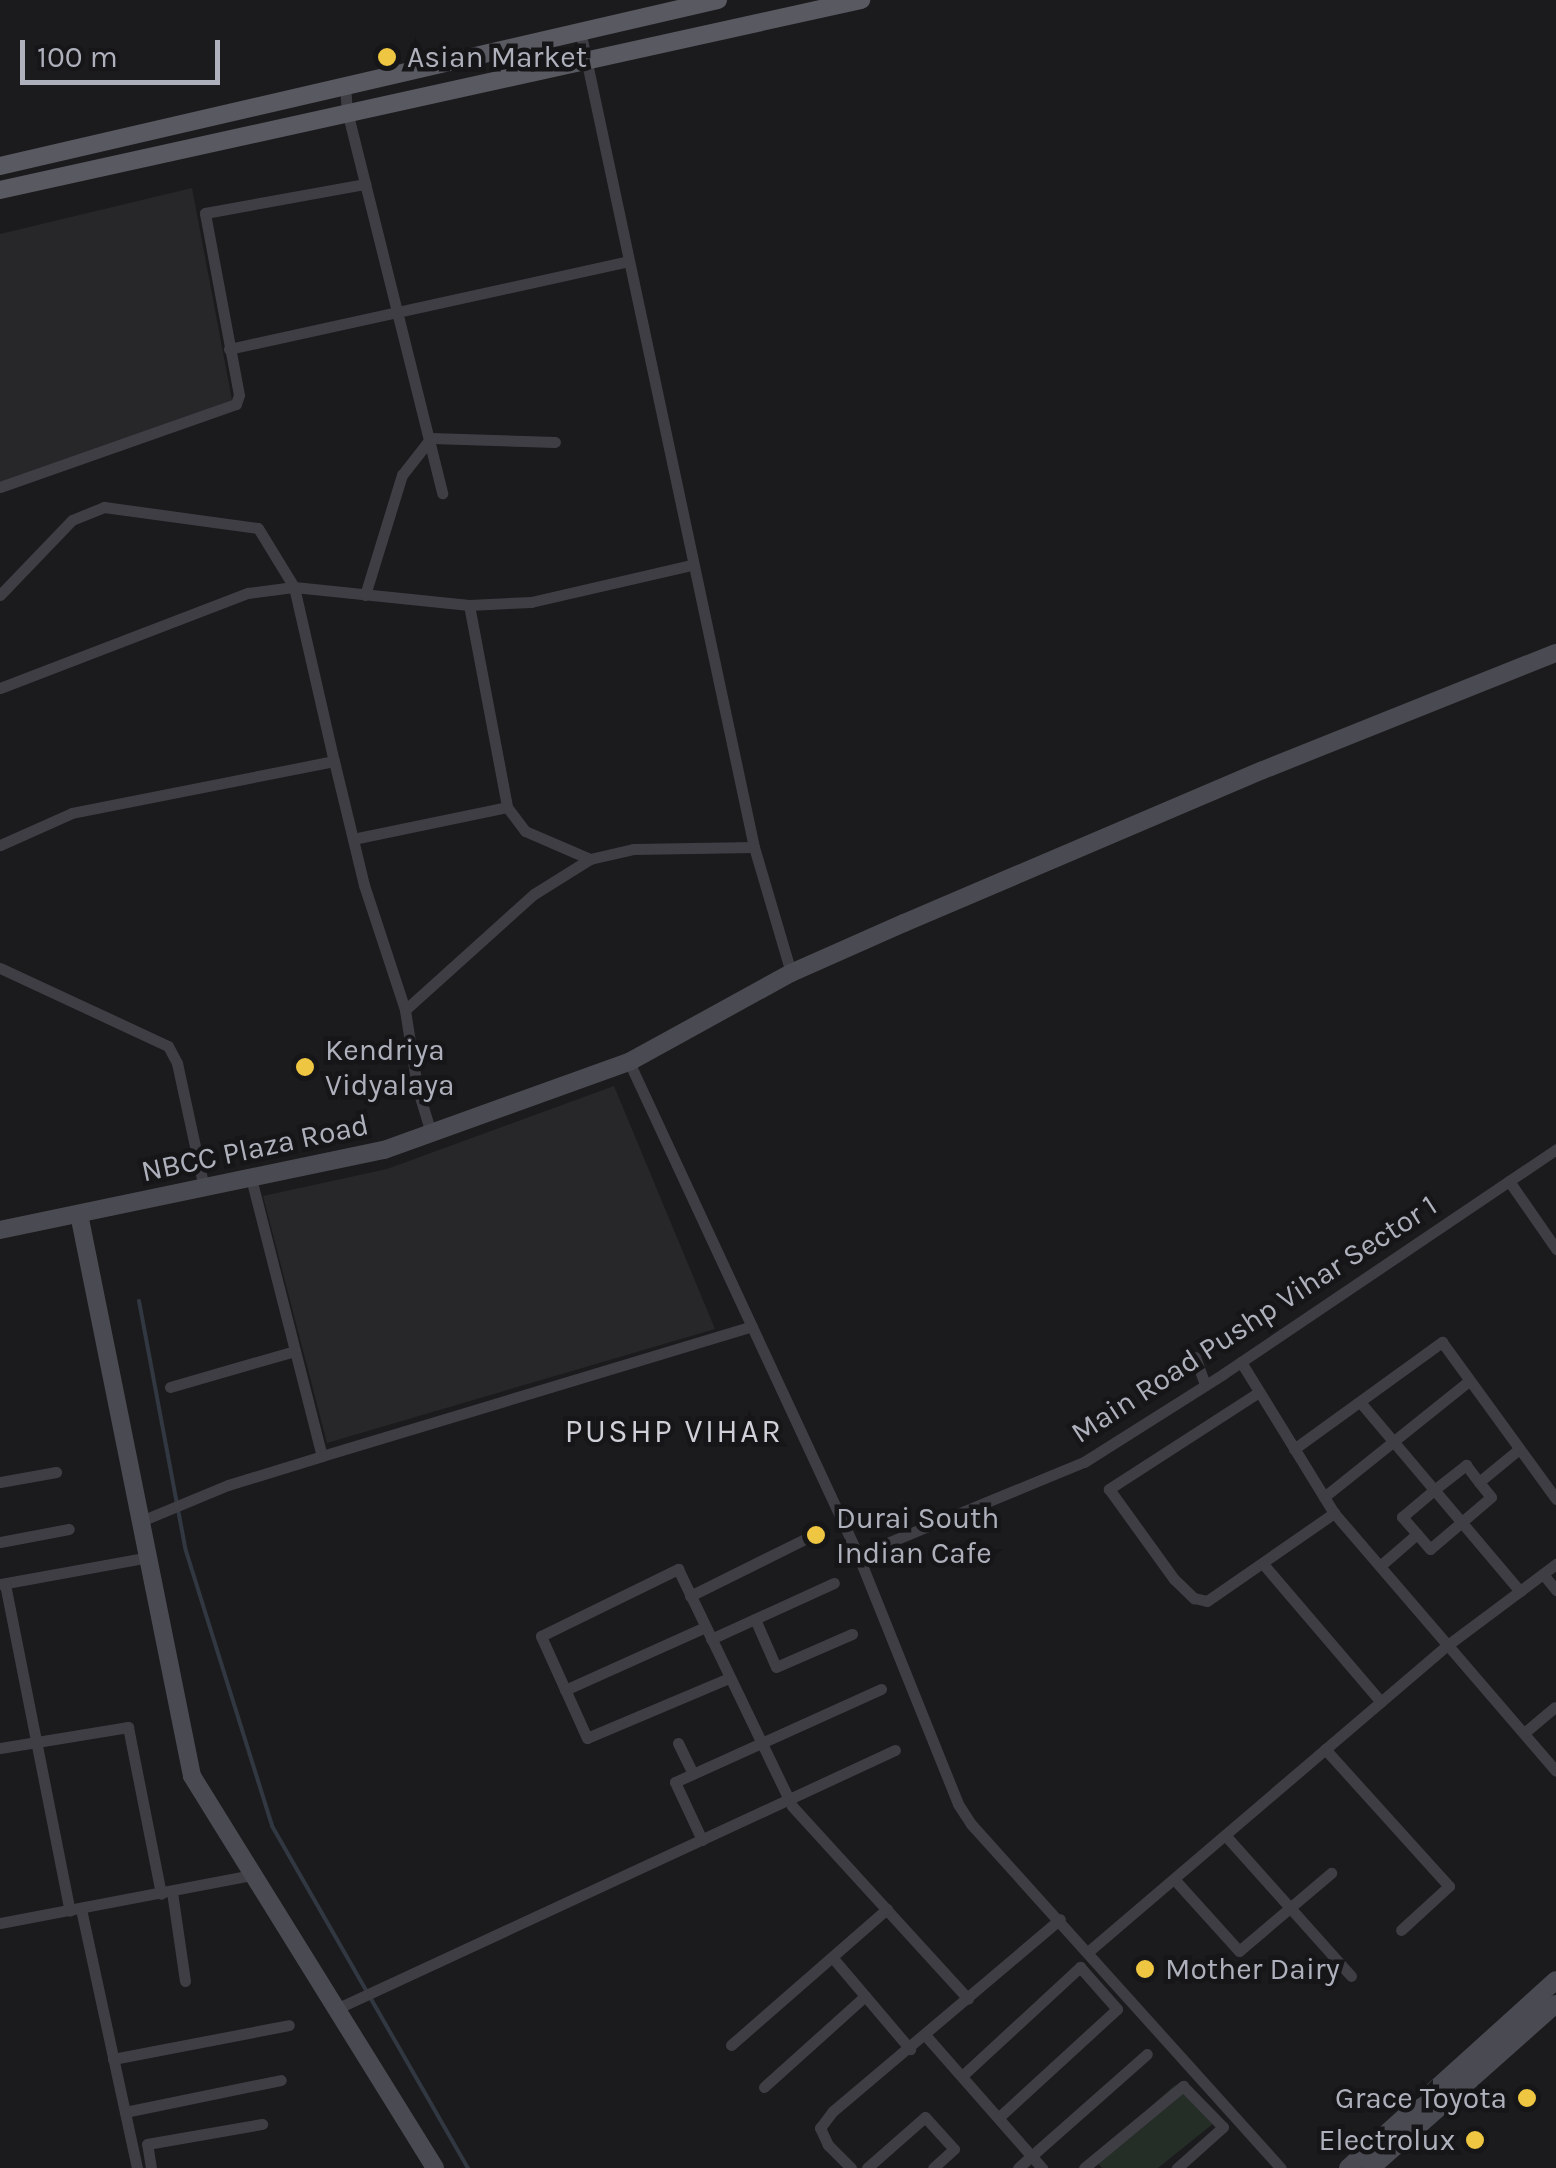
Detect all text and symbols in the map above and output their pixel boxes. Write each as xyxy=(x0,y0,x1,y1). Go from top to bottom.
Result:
scale bar xyxy=(25,20,225,82)
text: 100 m xyxy=(37,39,118,75)
place label: Asian Market xyxy=(407,39,587,75)
marker: Asian Market xyxy=(376,46,398,68)
place label: Kendriya Vidyalaya xyxy=(325,1032,454,1102)
marker: Kendriya Vidyalaya xyxy=(294,1056,316,1078)
street label: NBCC Plaza Road xyxy=(138,1106,372,1190)
street label: Main Road Pushp Vihar Sector 1 xyxy=(1064,1187,1444,1451)
district label: PUSHP VIHAR xyxy=(565,1413,783,1451)
place label: Durai South Indian Cafe xyxy=(836,1500,999,1570)
marker: Durai South Indian Cafe xyxy=(805,1524,827,1546)
place label: Mother Dairy xyxy=(1165,1951,1340,1987)
marker: Mother Dairy xyxy=(1134,1958,1156,1980)
place label: Grace Toyota xyxy=(1335,2080,1507,2116)
marker: Grace Toyota xyxy=(1516,2087,1538,2109)
place label: Electrolux xyxy=(1318,2122,1455,2158)
marker: Electrolux xyxy=(1464,2129,1486,2151)

